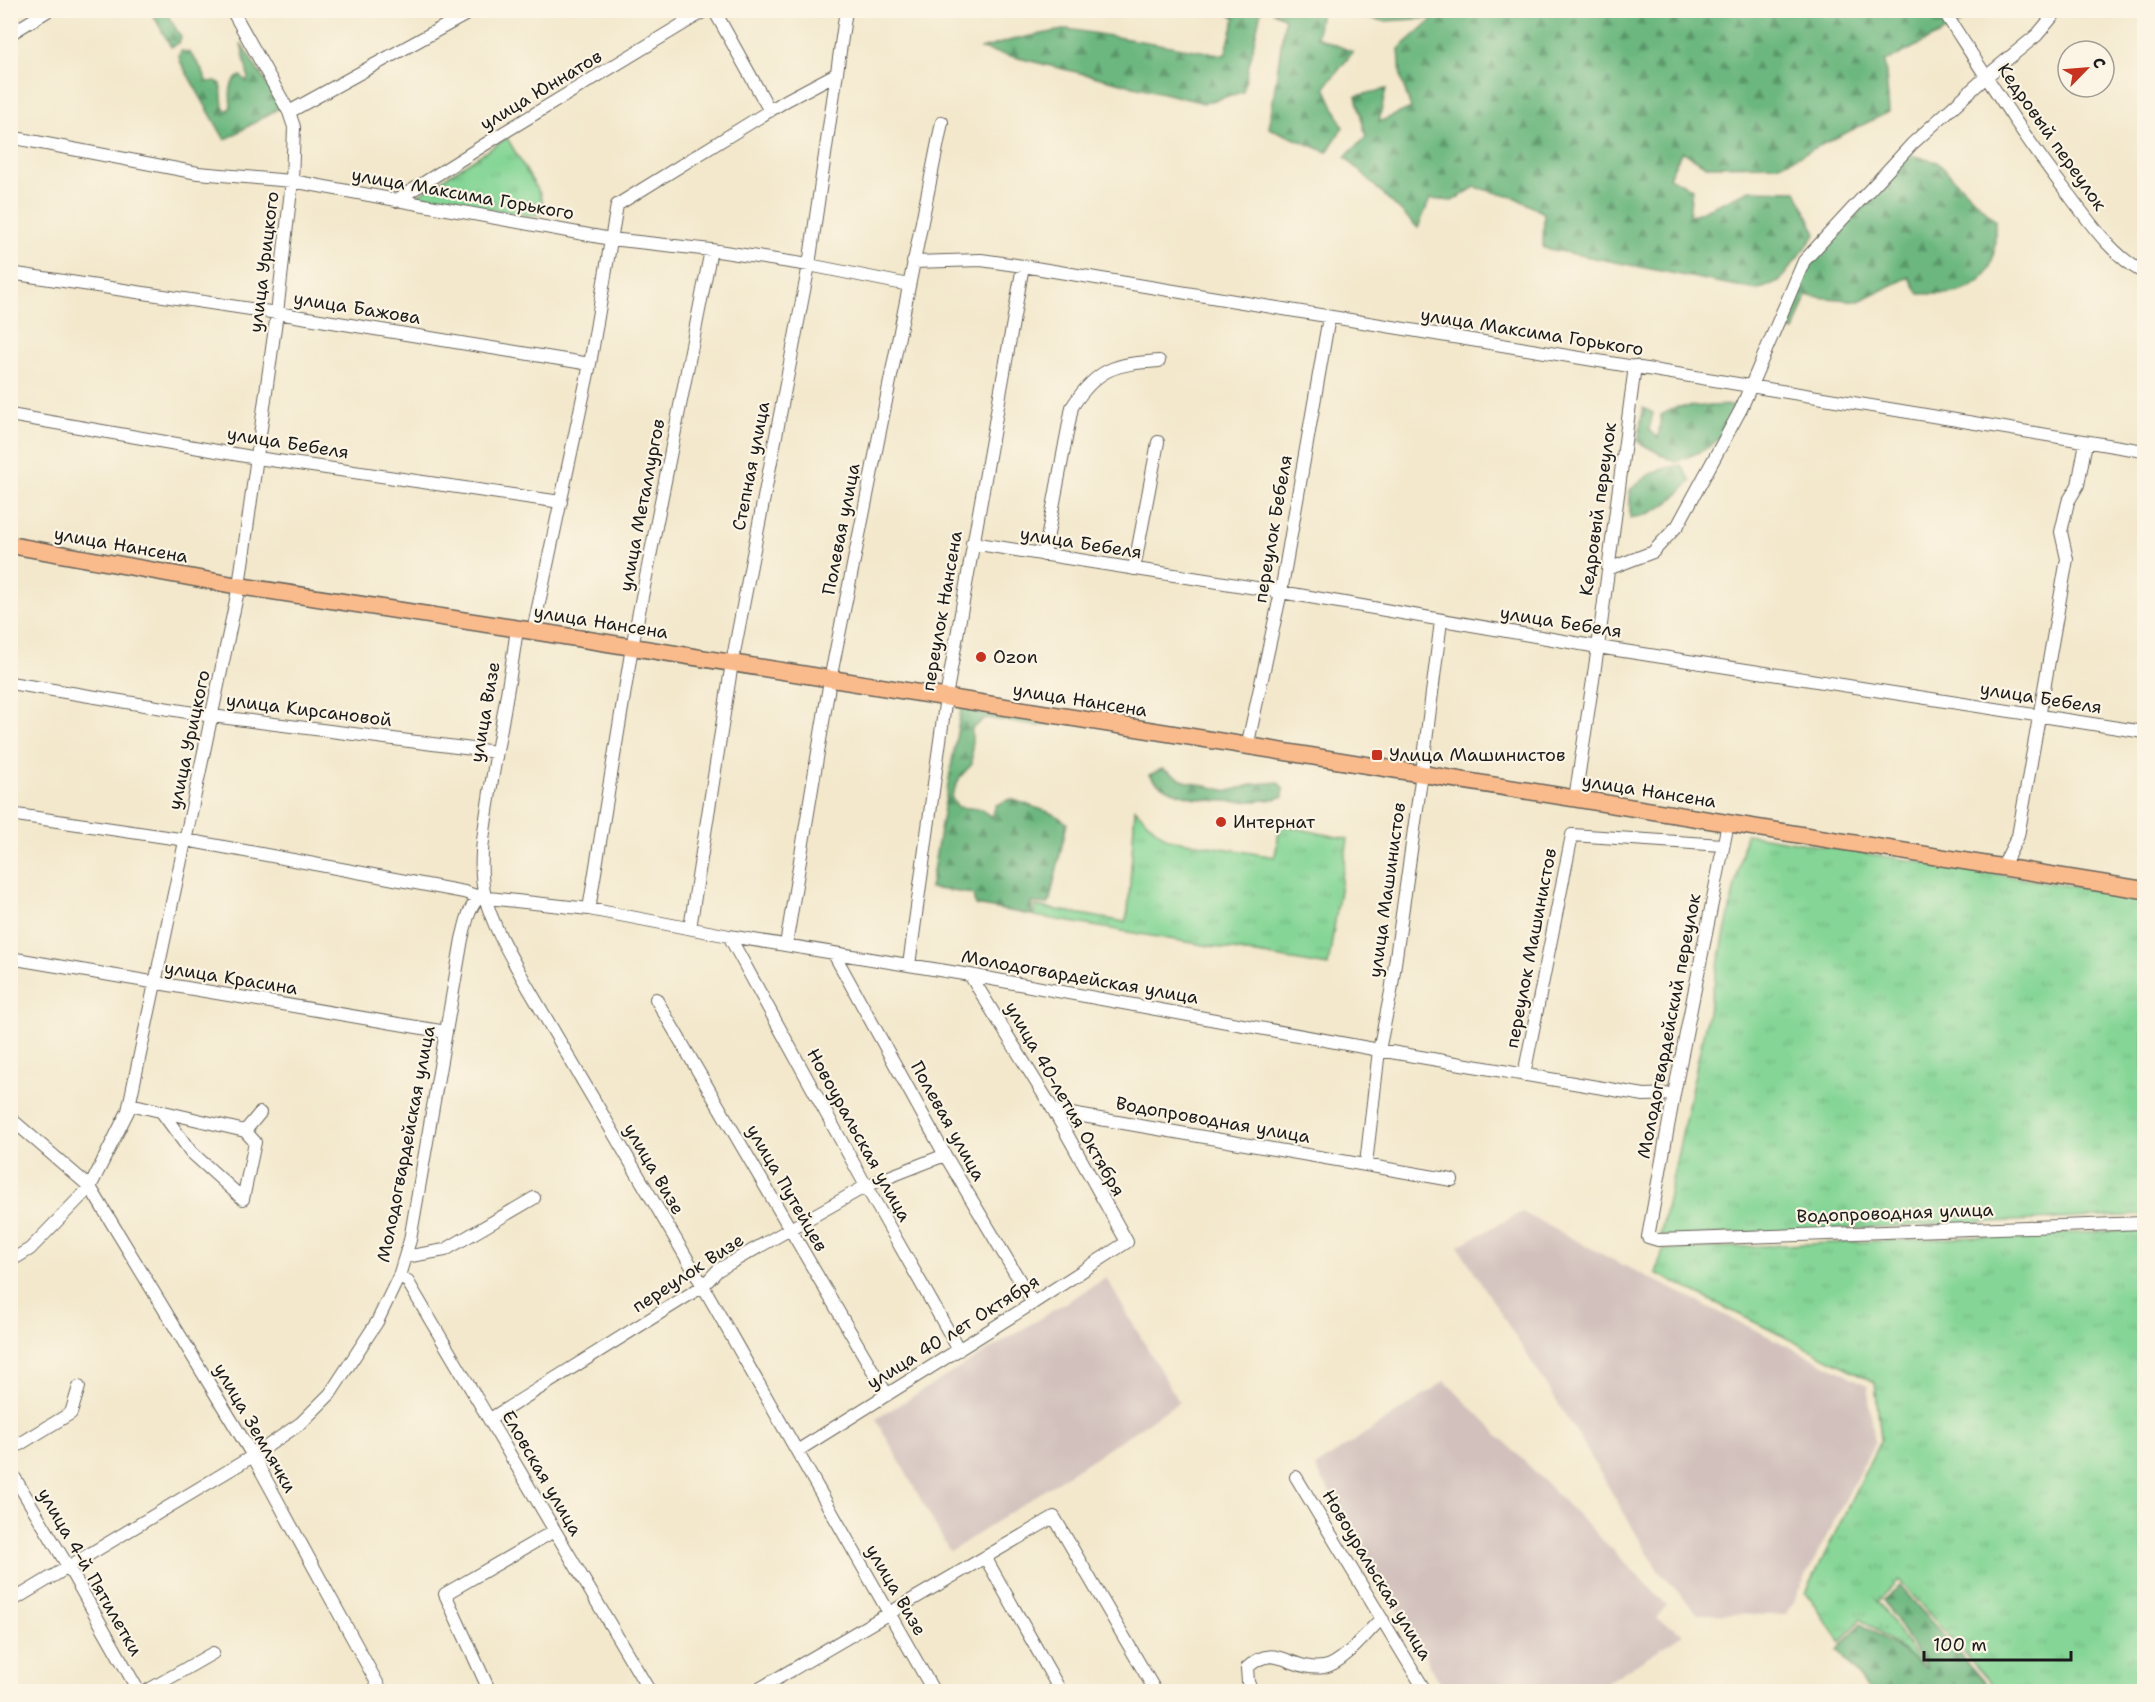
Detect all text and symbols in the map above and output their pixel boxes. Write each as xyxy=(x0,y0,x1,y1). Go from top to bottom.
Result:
north arrow xyxy=(2056,39,2116,99)
street label: улица Юннатов xyxy=(476,44,606,136)
text: С xyxy=(2088,54,2111,72)
street label: Кедровый переулок xyxy=(1992,58,2112,216)
street label: улица Максима Горького xyxy=(350,163,576,225)
street label: улица Урицкого xyxy=(243,190,285,334)
street label: улица Бажова xyxy=(292,286,422,330)
street label: улица Максима Горького xyxy=(1419,302,1645,362)
street label: Степная улица xyxy=(727,399,775,533)
street label: улица Металлургов xyxy=(613,417,671,593)
street label: Кедровый переулок xyxy=(1574,420,1622,597)
street label: улица Бебеля xyxy=(225,422,351,464)
street label: переулок Бебеля xyxy=(1248,453,1298,605)
street label: Полевая улица xyxy=(816,461,866,597)
street label: улица Нансена xyxy=(52,521,190,569)
street label: улица Бебеля xyxy=(1018,522,1144,564)
street label: переулок Нансена xyxy=(916,529,968,693)
street label: улица Нансена xyxy=(532,600,670,644)
street label: улица Бебеля xyxy=(1498,601,1624,643)
place label: Ozon xyxy=(993,645,1038,669)
marker: Ozon xyxy=(974,650,988,664)
street label: улица Визе xyxy=(464,660,506,764)
street label: улица Урицкого xyxy=(162,668,216,812)
street label: улица Бебеля xyxy=(1978,677,2104,719)
street label: улица Нансена xyxy=(1011,678,1149,722)
street label: улица Кирсановой xyxy=(225,688,394,732)
place label: Улица Машинистов xyxy=(1389,743,1566,767)
marker: Улица Машинистов xyxy=(1370,748,1384,762)
street label: улица Нансена xyxy=(1580,769,1718,813)
street label: улица Машинистов xyxy=(1363,801,1411,979)
place label: Интернат xyxy=(1233,810,1316,834)
marker: Интернат xyxy=(1214,815,1228,829)
street label: переулок Машинистов xyxy=(1500,846,1562,1050)
street label: Молодогвардейский переулок xyxy=(1631,891,1707,1161)
street label: Молодогвардейская улица xyxy=(960,944,1200,1010)
street label: улица Красина xyxy=(163,956,299,1000)
street label: улица 40-летия Октября xyxy=(999,997,1131,1201)
street label: Молодогвардейская улица xyxy=(371,1024,441,1264)
street label: Новоуральская улица xyxy=(801,1044,917,1226)
street label: Полевая улица xyxy=(905,1057,991,1185)
street label: Водопроводная улица xyxy=(1114,1091,1312,1149)
street label: улица Визе xyxy=(618,1119,690,1219)
street label: улица Путейцев xyxy=(741,1120,833,1256)
street label: Водопроводная улица xyxy=(1796,1198,1994,1228)
street label: переулок Визе xyxy=(628,1228,748,1318)
street label: улица 40 лет Октября xyxy=(862,1269,1044,1395)
street label: улица Землячки xyxy=(208,1359,302,1497)
street label: Еловская улица xyxy=(496,1406,588,1540)
street label: улица 4-й Пятилетки xyxy=(32,1484,148,1661)
street label: Новоуральская улица xyxy=(1317,1485,1437,1665)
street label: улица Визе xyxy=(860,1540,932,1640)
scale bar xyxy=(1924,1624,2071,1662)
text: 100 m xyxy=(1933,1633,1987,1657)

